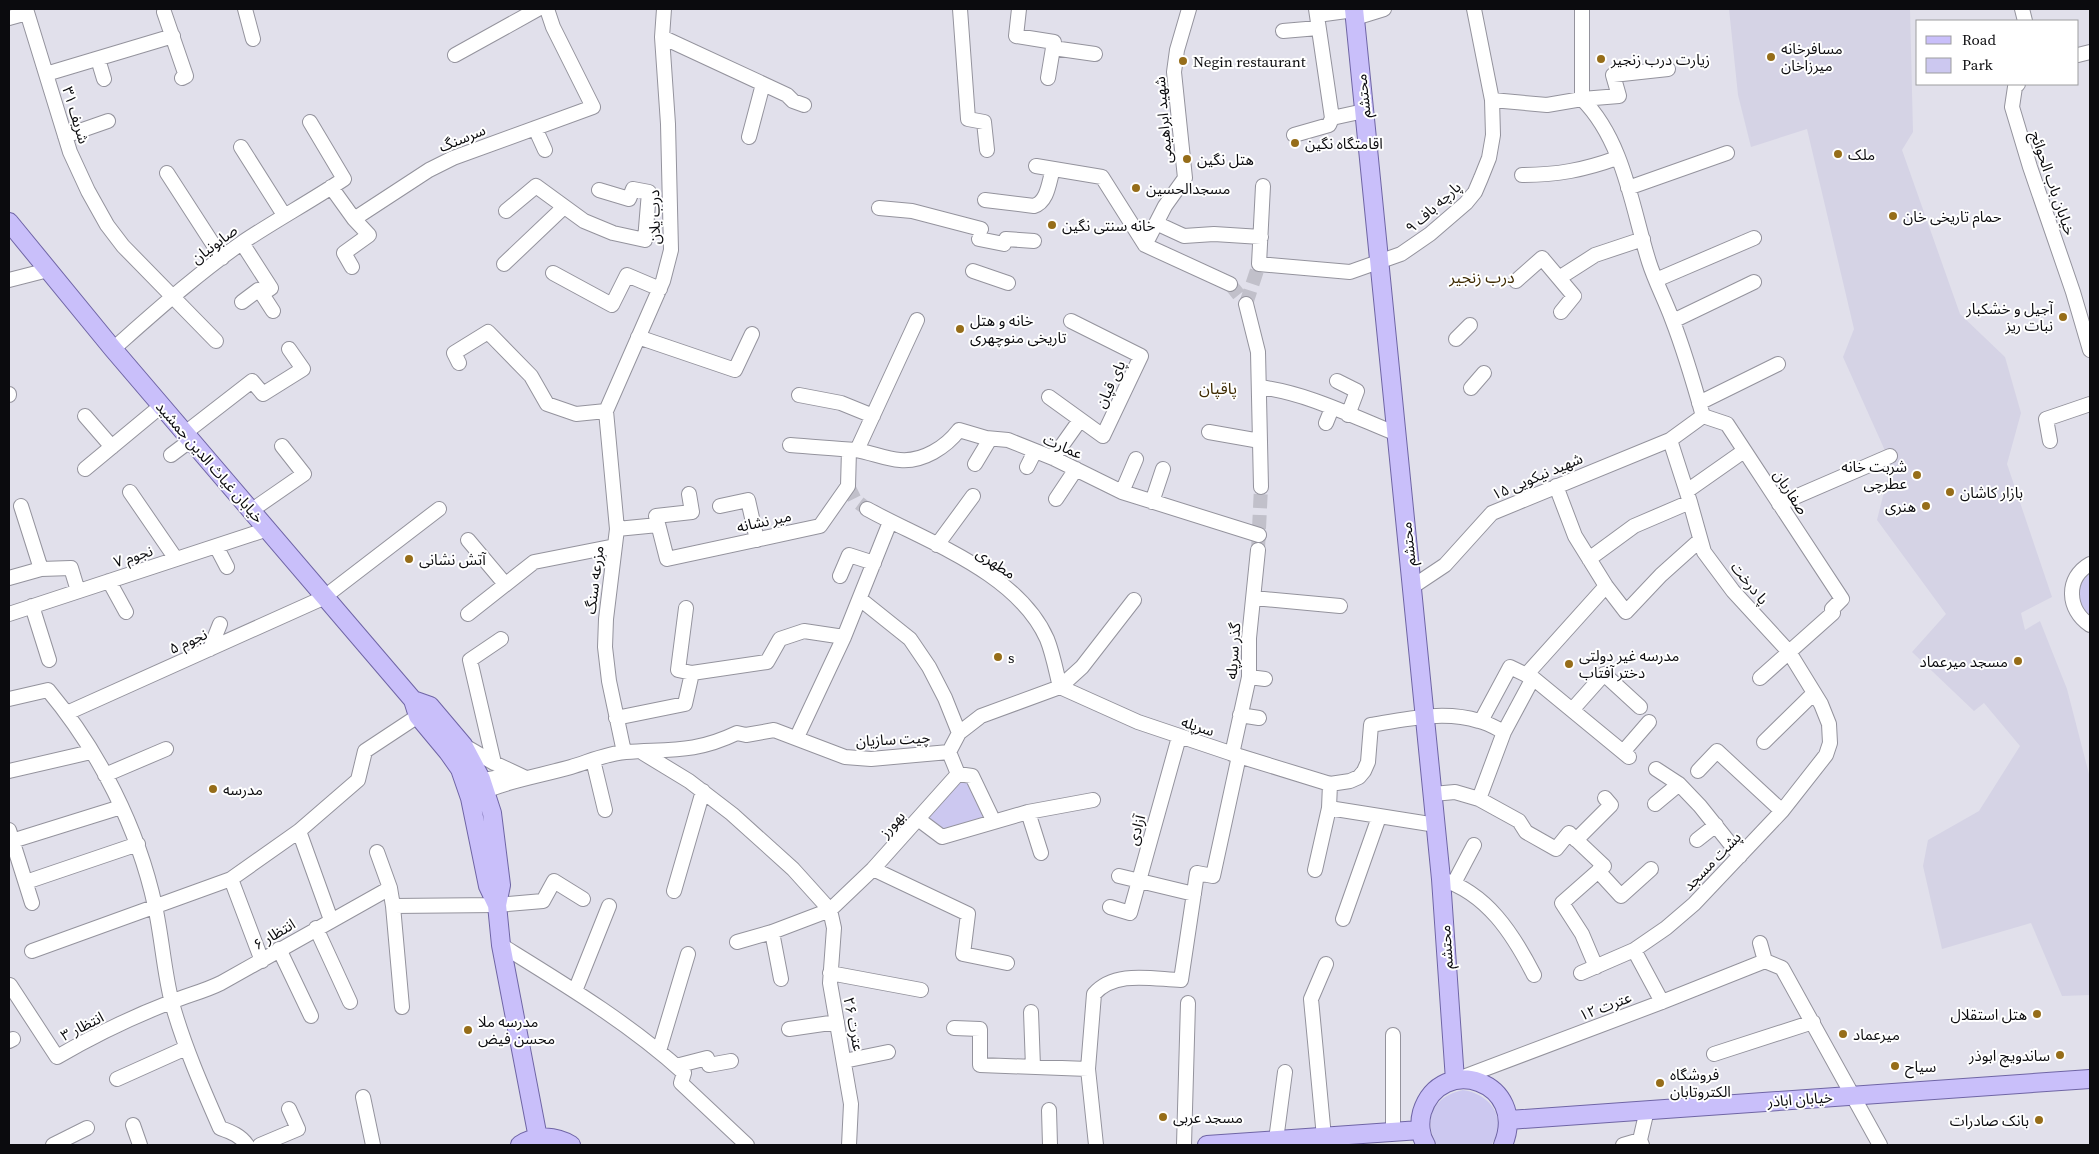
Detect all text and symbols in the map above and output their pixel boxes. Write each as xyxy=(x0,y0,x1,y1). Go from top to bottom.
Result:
legend xyxy=(1916,20,2079,85)
text: Road xyxy=(1962,29,1996,50)
place label: مسافرخانه میرزاخان xyxy=(1781,38,1843,76)
place label: زیارت درب زنجیر xyxy=(1610,49,1710,70)
place label: Negin restaurant xyxy=(1193,51,1306,72)
marker: مسافرخانه میرزاخان xyxy=(1765,51,1777,63)
marker: زیارت درب زنجیر xyxy=(1595,53,1607,65)
text: Park xyxy=(1962,54,1994,75)
marker: Negin restaurant xyxy=(1177,55,1189,67)
street label: محتشم xyxy=(1350,73,1377,119)
street label: شهید ابراهیمی xyxy=(1149,75,1177,164)
street label: شریف ۳۱ xyxy=(57,84,95,146)
street label: سرسنگ xyxy=(435,119,489,157)
street label: خیابان باب الحوائج xyxy=(2023,128,2081,239)
place label: اقامتگاه نگین xyxy=(1305,133,1383,154)
marker: اقامتگاه نگین xyxy=(1289,137,1301,149)
place label: ملک xyxy=(1848,144,1875,165)
marker: ملک xyxy=(1832,148,1844,160)
place label: هتل نگین xyxy=(1197,149,1254,170)
marker: هتل نگین xyxy=(1181,153,1193,165)
street label: پارچه باف ۹ xyxy=(1400,176,1466,238)
place label: مسجدالحسین xyxy=(1146,178,1230,199)
marker: مسجدالحسین xyxy=(1130,182,1142,194)
street label: درب یلان xyxy=(643,189,665,245)
place label: حمام تاریخی خان xyxy=(1903,206,2002,228)
marker: حمام تاریخی خان xyxy=(1887,210,1899,222)
place label: خانه سنتی نگین xyxy=(1062,215,1155,236)
marker: خانه سنتی نگین xyxy=(1046,219,1058,231)
street label: صابونیان xyxy=(186,220,242,268)
district label: درب زنجیر xyxy=(1448,266,1515,288)
place label: آجیل و خشکبار نبات ریز xyxy=(1965,298,2054,336)
place label: خانه و هتل تاریخی منوچهری xyxy=(970,310,1066,348)
marker: آجیل و خشکبار نبات ریز xyxy=(2057,311,2069,323)
marker: خانه و هتل تاریخی منوچهری xyxy=(954,323,966,335)
street label: پای قپان xyxy=(1090,357,1130,411)
district label: پاقپان xyxy=(1199,377,1237,399)
street label: خیابان غیاث الدین جمشید xyxy=(151,397,269,528)
street label: عمارت xyxy=(1040,428,1086,464)
street label: شهید نیکویی ۱۵ xyxy=(1488,447,1586,505)
place label: شربت خانه عطرچی xyxy=(1841,456,1907,494)
street label: صفاریان xyxy=(1769,466,1813,518)
marker: شربت خانه عطرچی xyxy=(1911,469,1923,481)
place label: بازار کاشان xyxy=(1960,482,2023,503)
marker: بازار کاشان xyxy=(1944,486,1956,498)
place label: هنری xyxy=(1885,496,1916,517)
marker: هنری xyxy=(1920,500,1932,512)
street label: میر نشانه xyxy=(735,505,793,537)
street label: محتشم xyxy=(1395,521,1422,567)
street label: نجوم ۷ xyxy=(111,540,156,573)
street label: مطهری xyxy=(972,542,1020,584)
street label: مزرعه سنگ xyxy=(579,545,609,615)
place label: آتش نشانی xyxy=(419,549,486,570)
marker: آتش نشانی xyxy=(403,553,415,565)
street label: پا درخت xyxy=(1726,557,1774,609)
street label: گذر سرپله xyxy=(1221,621,1246,680)
street label: نجوم ۵ xyxy=(165,623,211,660)
place label: مدرسه غیر دولتی دختر آفتاب xyxy=(1579,645,1679,683)
place label: s xyxy=(1008,647,1015,668)
marker: s xyxy=(992,651,1004,663)
place label: مسجد میرعماد xyxy=(1920,651,2008,672)
marker: مسجد میرعماد xyxy=(2012,655,2024,667)
marker: مدرسه غیر دولتی دختر آفتاب xyxy=(1563,658,1575,670)
street label: سرپله xyxy=(1179,711,1217,741)
street label: چیت سازیان xyxy=(855,727,931,751)
place label: مدرسه xyxy=(223,779,263,800)
marker: مدرسه xyxy=(207,783,219,795)
street label: بهورز xyxy=(874,806,910,843)
street label: آزادی xyxy=(1122,812,1150,848)
street label: پشت مسجد xyxy=(1678,827,1746,895)
street label: انتظار ۶ xyxy=(249,913,299,955)
street label: محتشم xyxy=(1434,924,1459,970)
street label: عترت ۱۲ xyxy=(1576,986,1635,1026)
street label: عترت ۲۶ xyxy=(838,995,870,1053)
place label: هتل استقلال xyxy=(1951,1004,2027,1025)
street label: انتظار ۳ xyxy=(57,1006,107,1046)
marker: هتل استقلال xyxy=(2031,1008,2043,1020)
place label: مدرسه ملا محسن فیض xyxy=(478,1011,555,1049)
marker: مدرسه ملا محسن فیض xyxy=(462,1024,474,1036)
place label: میرعماد xyxy=(1853,1024,1900,1045)
marker: میرعماد xyxy=(1837,1028,1849,1040)
place label: ساندویچ ابوذر xyxy=(1968,1045,2050,1068)
marker: ساندویچ ابوذر xyxy=(2054,1049,2066,1061)
place label: سیاح xyxy=(1905,1056,1937,1079)
marker: سیاح xyxy=(1889,1060,1901,1072)
place label: فروشگاه الکتروتابان xyxy=(1670,1064,1731,1102)
marker: فروشگاه الکتروتابان xyxy=(1654,1077,1666,1089)
street label: خیابان اباذر xyxy=(1766,1086,1834,1112)
place label: مسجد عربی xyxy=(1173,1107,1243,1128)
place label: بانک صادرات xyxy=(1950,1110,2029,1131)
marker: مسجد عربی xyxy=(1157,1111,1169,1123)
marker: بانک صادرات xyxy=(2033,1114,2045,1126)

